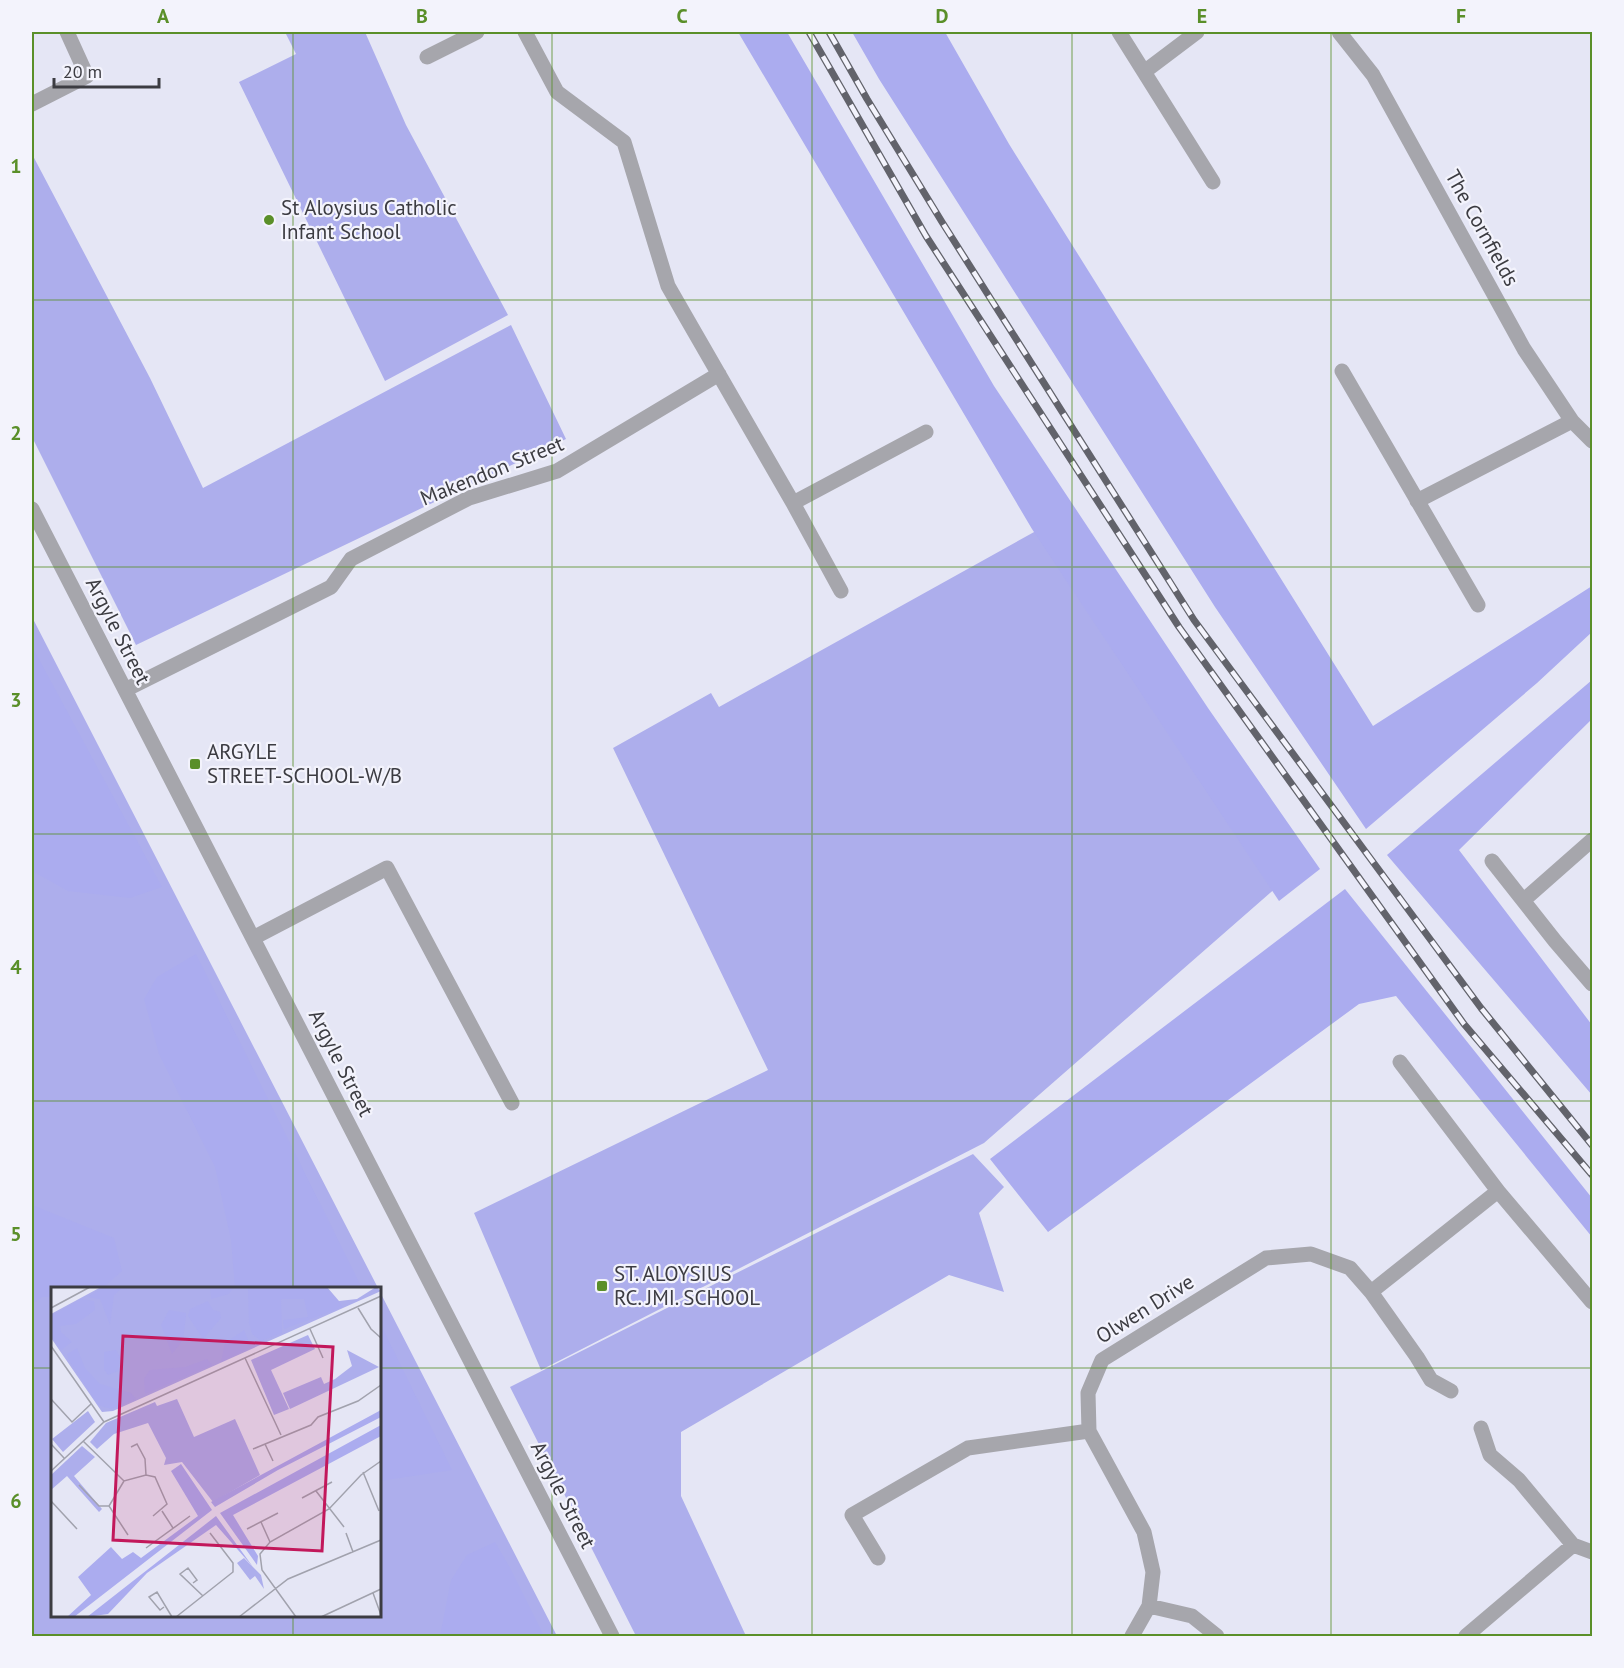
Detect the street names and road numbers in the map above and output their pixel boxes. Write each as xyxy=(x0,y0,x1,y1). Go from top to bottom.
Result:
street label: The Cornfields xyxy=(1439,165,1525,291)
street label: Makendon Street xyxy=(416,429,567,512)
street label: Argyle Street xyxy=(80,573,157,689)
street label: Argyle Street xyxy=(303,1005,380,1121)
street label: Olwen Drive xyxy=(1091,1268,1199,1349)
street label: Argyle Street xyxy=(525,1437,602,1553)

